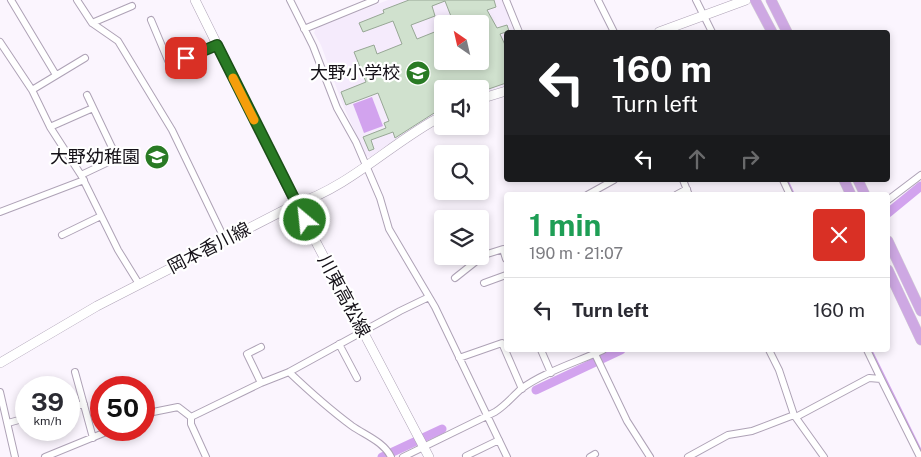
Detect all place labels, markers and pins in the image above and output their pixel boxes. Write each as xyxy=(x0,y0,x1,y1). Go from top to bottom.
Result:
pin xyxy=(165,37,207,79)
school or university icon: 大野小学校 xyxy=(405,60,431,86)
place label: 大野小学校 xyxy=(310,62,400,83)
school or university icon: 大野幼稚園 xyxy=(144,144,170,170)
place label: 大野幼稚園 xyxy=(50,146,140,167)

